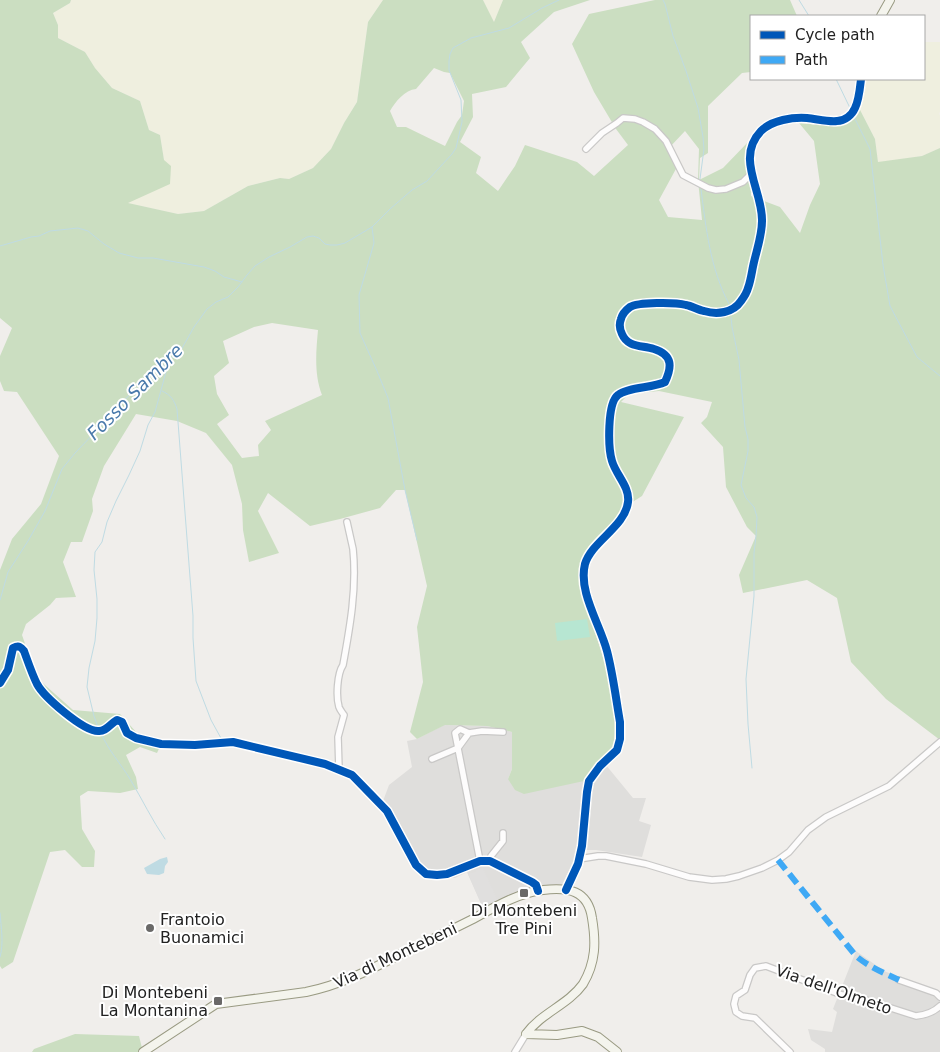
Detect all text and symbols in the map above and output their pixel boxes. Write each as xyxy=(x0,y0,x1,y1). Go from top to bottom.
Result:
legend xyxy=(750,15,925,80)
text: Cycle path xyxy=(795,26,875,44)
text: Path xyxy=(795,51,828,69)
water label: Fosso Sambre xyxy=(82,339,187,444)
marker: Di Montebeni Tre Pini xyxy=(518,887,530,899)
place label: Di Montebeni Tre Pini xyxy=(471,901,577,938)
place label: Frantoio Buonamici xyxy=(160,910,244,947)
street label: Via di Montebeni xyxy=(330,919,460,992)
marker: Frantoio Buonamici xyxy=(144,922,156,934)
street label: Via dell'Olmeto xyxy=(773,961,894,1018)
place label: Di Montebeni La Montanina xyxy=(100,983,208,1020)
marker: Di Montebeni La Montanina xyxy=(212,995,224,1007)

